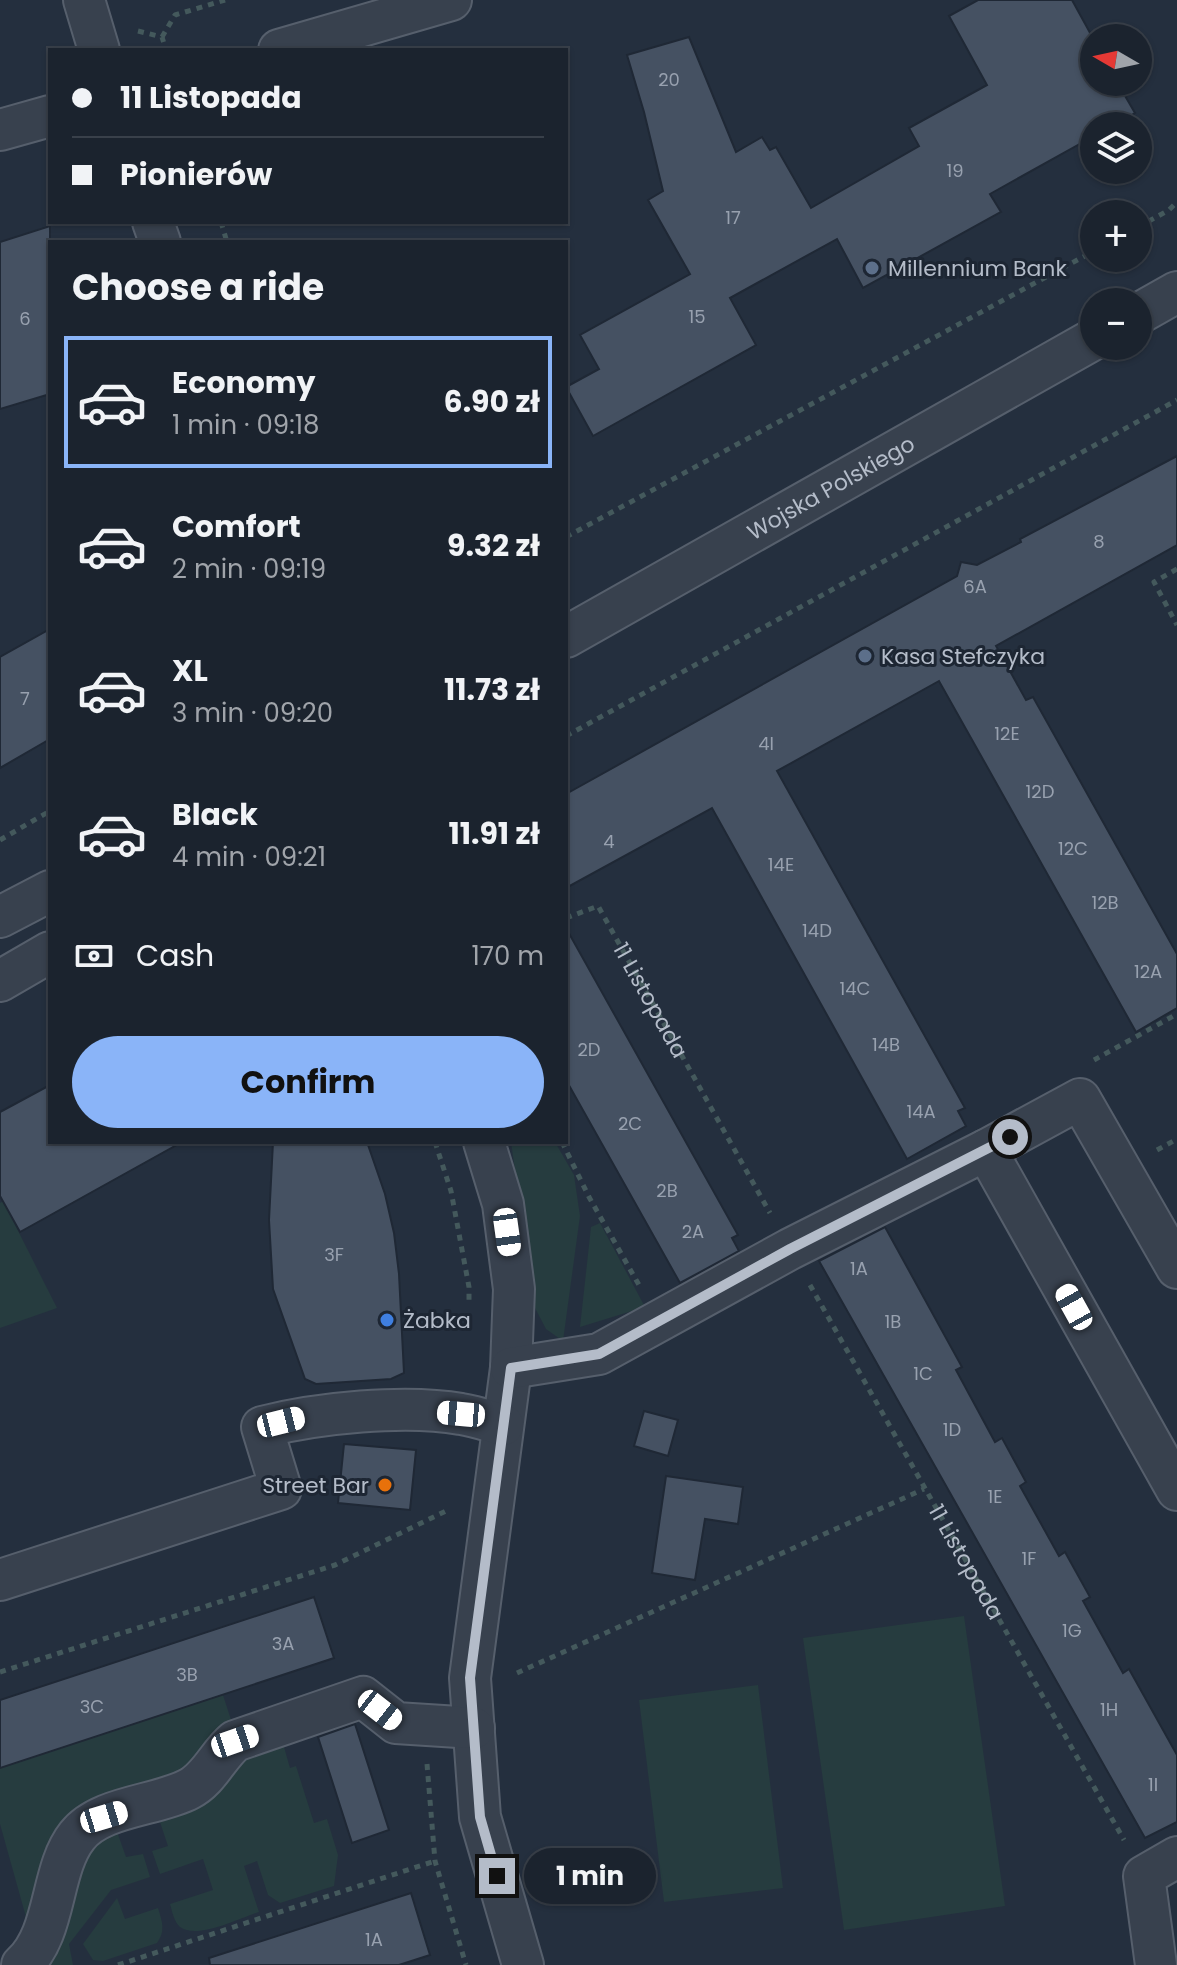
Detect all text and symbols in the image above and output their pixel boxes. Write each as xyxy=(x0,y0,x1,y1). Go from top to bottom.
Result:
north arrow xyxy=(1080,24,1152,96)
map controls xyxy=(1080,24,1152,360)
house number: 20 xyxy=(658,67,680,92)
text: 11 Listopada xyxy=(120,76,302,119)
button: layers xyxy=(1080,112,1152,184)
text: Pionierów xyxy=(120,153,272,196)
house number: 19 xyxy=(946,158,964,183)
button: + xyxy=(1080,200,1152,272)
house number: 17 xyxy=(725,205,741,230)
place label: Millennium Bank xyxy=(888,253,1067,284)
marker: Millennium Bank xyxy=(863,259,881,277)
text: Choose a ride xyxy=(72,262,324,313)
button: − xyxy=(1080,288,1152,360)
house number: 15 xyxy=(688,304,706,329)
house number: 6 xyxy=(19,306,31,331)
text: Economy xyxy=(172,361,316,404)
icon: car xyxy=(76,366,148,438)
text: 6.90 zł xyxy=(444,380,540,423)
text: 1 min · 09:18 xyxy=(172,407,319,443)
street label: Wojska Polskiego xyxy=(741,428,920,547)
text: Comfort xyxy=(172,505,301,548)
icon: car xyxy=(76,510,148,582)
text: 9.32 zł xyxy=(447,524,540,567)
house number: 8 xyxy=(1093,529,1105,554)
text: 2 min · 09:19 xyxy=(172,551,326,587)
house number: 6A xyxy=(963,574,987,599)
place label: Kasa Stefczyka xyxy=(881,641,1045,672)
marker: Kasa Stefczyka xyxy=(856,647,874,665)
text: XL xyxy=(172,649,208,692)
icon: car xyxy=(76,654,148,726)
text: 11.73 zł xyxy=(444,668,540,711)
house number: 7 xyxy=(20,686,30,711)
text: 3 min · 09:20 xyxy=(172,695,333,731)
house number: 12E xyxy=(994,721,1020,746)
house number: 4I xyxy=(758,731,774,756)
house number: 12D xyxy=(1026,779,1054,804)
text: Black xyxy=(172,793,258,836)
icon: car xyxy=(76,798,148,870)
text: 11.91 zł xyxy=(448,812,540,855)
house number: 4 xyxy=(603,829,615,854)
house number: 12C xyxy=(1058,836,1088,861)
text: 4 min · 09:21 xyxy=(172,839,326,875)
house number: 14E xyxy=(768,852,794,877)
house number: 12B xyxy=(1091,890,1119,915)
house number: 14D xyxy=(802,918,832,943)
icon: cash xyxy=(72,934,116,978)
text: Cash xyxy=(136,934,214,977)
street label: 11 Listopada xyxy=(606,937,696,1063)
text: 170 m xyxy=(471,938,544,974)
house number: 12A xyxy=(1134,959,1162,984)
house number: 14C xyxy=(840,976,870,1001)
house number: 14B xyxy=(872,1032,900,1057)
button: Confirm xyxy=(72,1036,544,1128)
house number: 2D xyxy=(577,1037,601,1062)
house number: 14A xyxy=(906,1099,936,1124)
house number: 2C xyxy=(618,1111,642,1136)
route start xyxy=(992,1119,1028,1155)
house number: 2B xyxy=(656,1178,678,1203)
car xyxy=(492,1207,522,1257)
house number: 2A xyxy=(682,1219,704,1244)
house number: 3F xyxy=(324,1242,344,1267)
house number: 1A xyxy=(850,1256,868,1281)
car xyxy=(1052,1280,1096,1334)
place label: Żabka xyxy=(403,1305,471,1336)
house number: 1B xyxy=(885,1309,901,1334)
marker: Żabka xyxy=(378,1311,396,1329)
house number: 1C xyxy=(913,1361,933,1386)
car xyxy=(436,1400,486,1428)
car xyxy=(255,1405,307,1439)
house number: 1D xyxy=(943,1417,961,1442)
place label: Street Bar xyxy=(262,1470,369,1501)
marker: Street Bar xyxy=(376,1476,394,1494)
house number: 1E xyxy=(988,1484,1003,1509)
street label: 11 Listopada xyxy=(922,1498,1012,1625)
house number: 1F xyxy=(1022,1546,1036,1571)
house number: 1G xyxy=(1062,1618,1082,1643)
house number: 3A xyxy=(272,1631,294,1656)
house number: 3B xyxy=(176,1662,198,1687)
car xyxy=(354,1686,406,1734)
house number: 3C xyxy=(80,1694,104,1719)
house number: 1H xyxy=(1100,1697,1118,1722)
car xyxy=(208,1722,262,1760)
house number: 1I xyxy=(1148,1772,1158,1797)
car xyxy=(78,1799,130,1835)
callout: 1 min xyxy=(525,1848,657,1904)
route end xyxy=(479,1858,515,1894)
text: 1 min xyxy=(556,1858,624,1894)
house number: 1A xyxy=(365,1927,383,1952)

